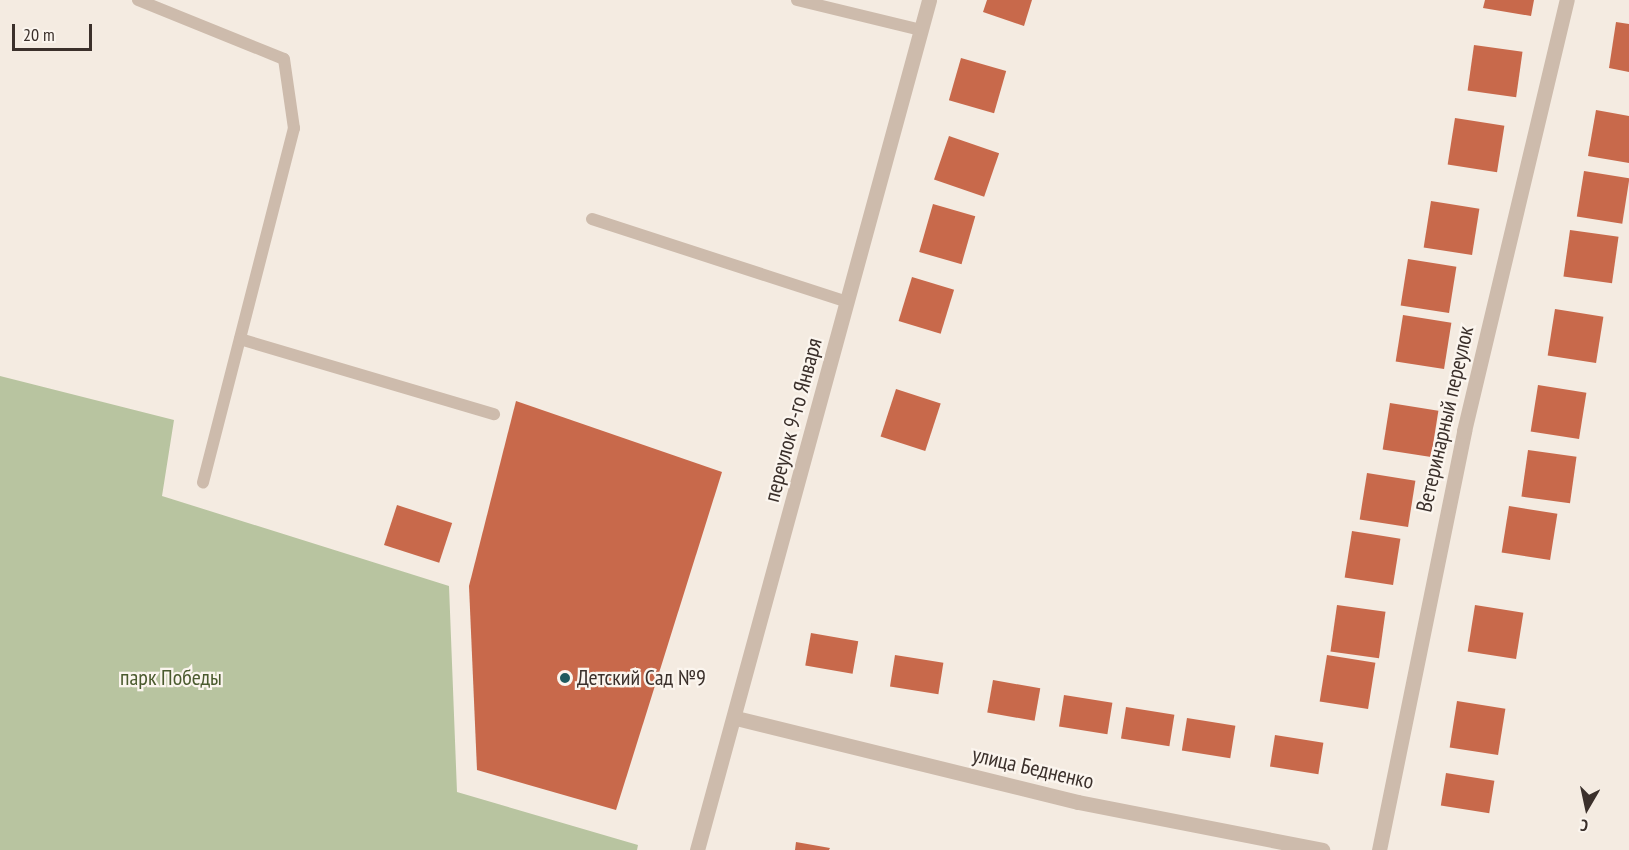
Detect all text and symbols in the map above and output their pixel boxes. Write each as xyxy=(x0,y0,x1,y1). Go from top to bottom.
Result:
scale bar xyxy=(15,12,94,50)
text: 20 m xyxy=(23,23,55,46)
street label: Ветеринарный переулок xyxy=(1411,323,1479,515)
street label: переулок 9-го Января xyxy=(758,335,828,505)
park label: парк Победы xyxy=(120,665,222,691)
place label: Детский Сад №9 xyxy=(577,665,706,691)
marker: Детский Сад №9 xyxy=(558,671,572,685)
street label: улица Бедненко xyxy=(970,741,1096,795)
north arrow xyxy=(1557,778,1617,838)
text: С xyxy=(1579,815,1589,836)

